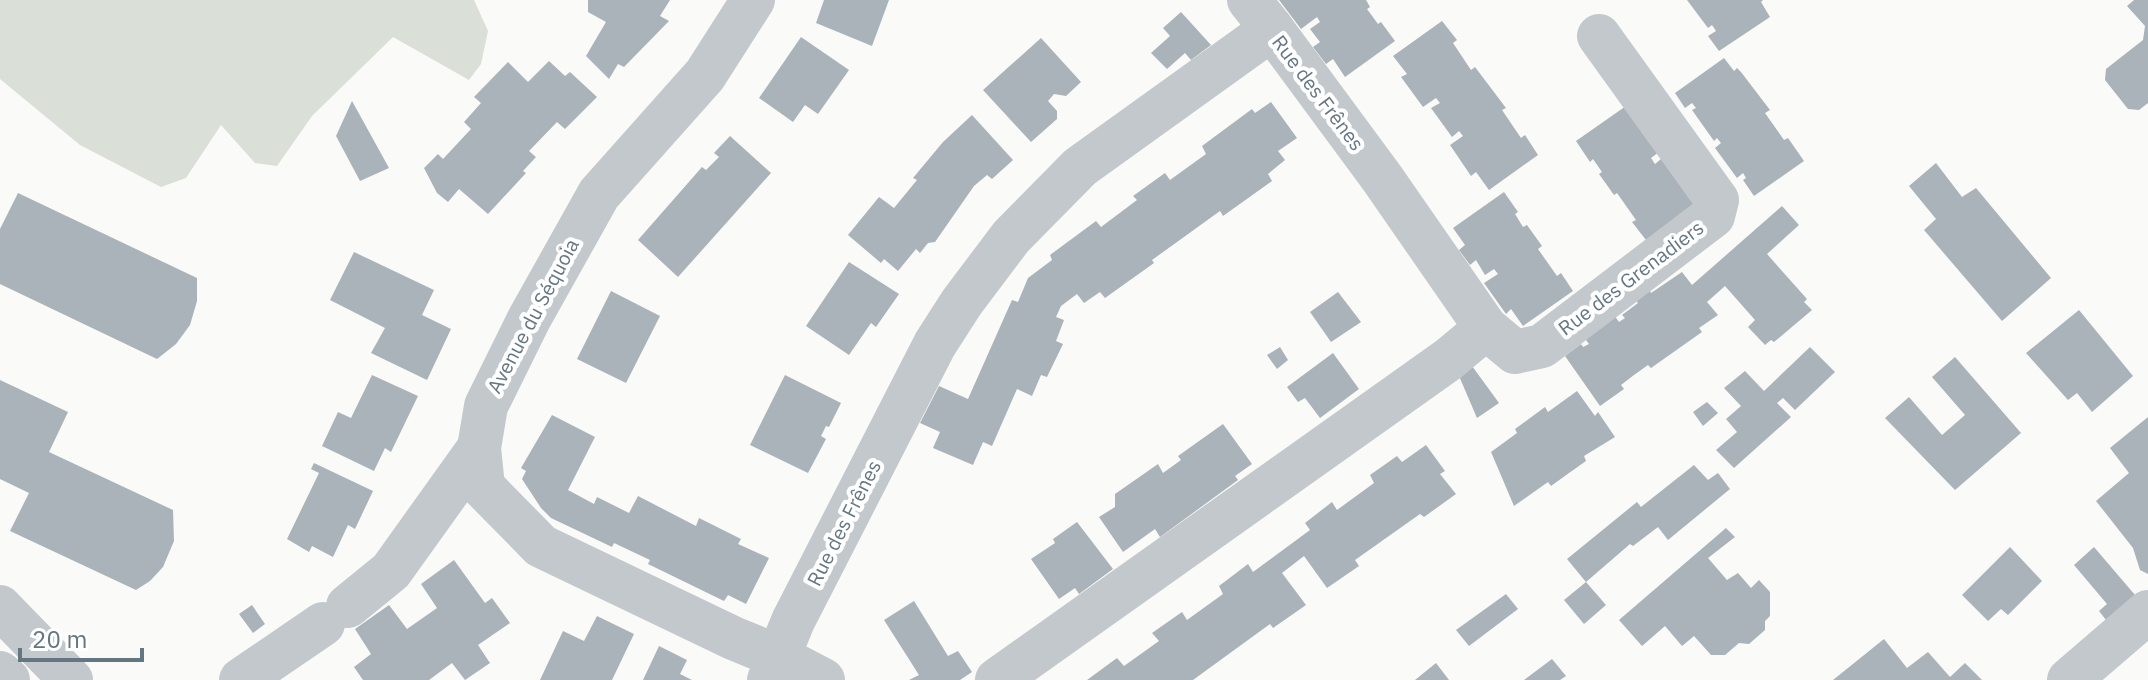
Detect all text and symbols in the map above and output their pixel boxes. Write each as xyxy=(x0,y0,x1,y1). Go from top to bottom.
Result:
street label: Rue des Frênes xyxy=(1266,29,1371,156)
street label: Rue des Grenadiers xyxy=(1552,214,1709,341)
street label: Avenue du Séquoia xyxy=(480,233,585,398)
street label: Rue des Frênes xyxy=(800,455,887,590)
scale bar xyxy=(20,612,142,662)
text: 20 m xyxy=(32,623,87,655)

